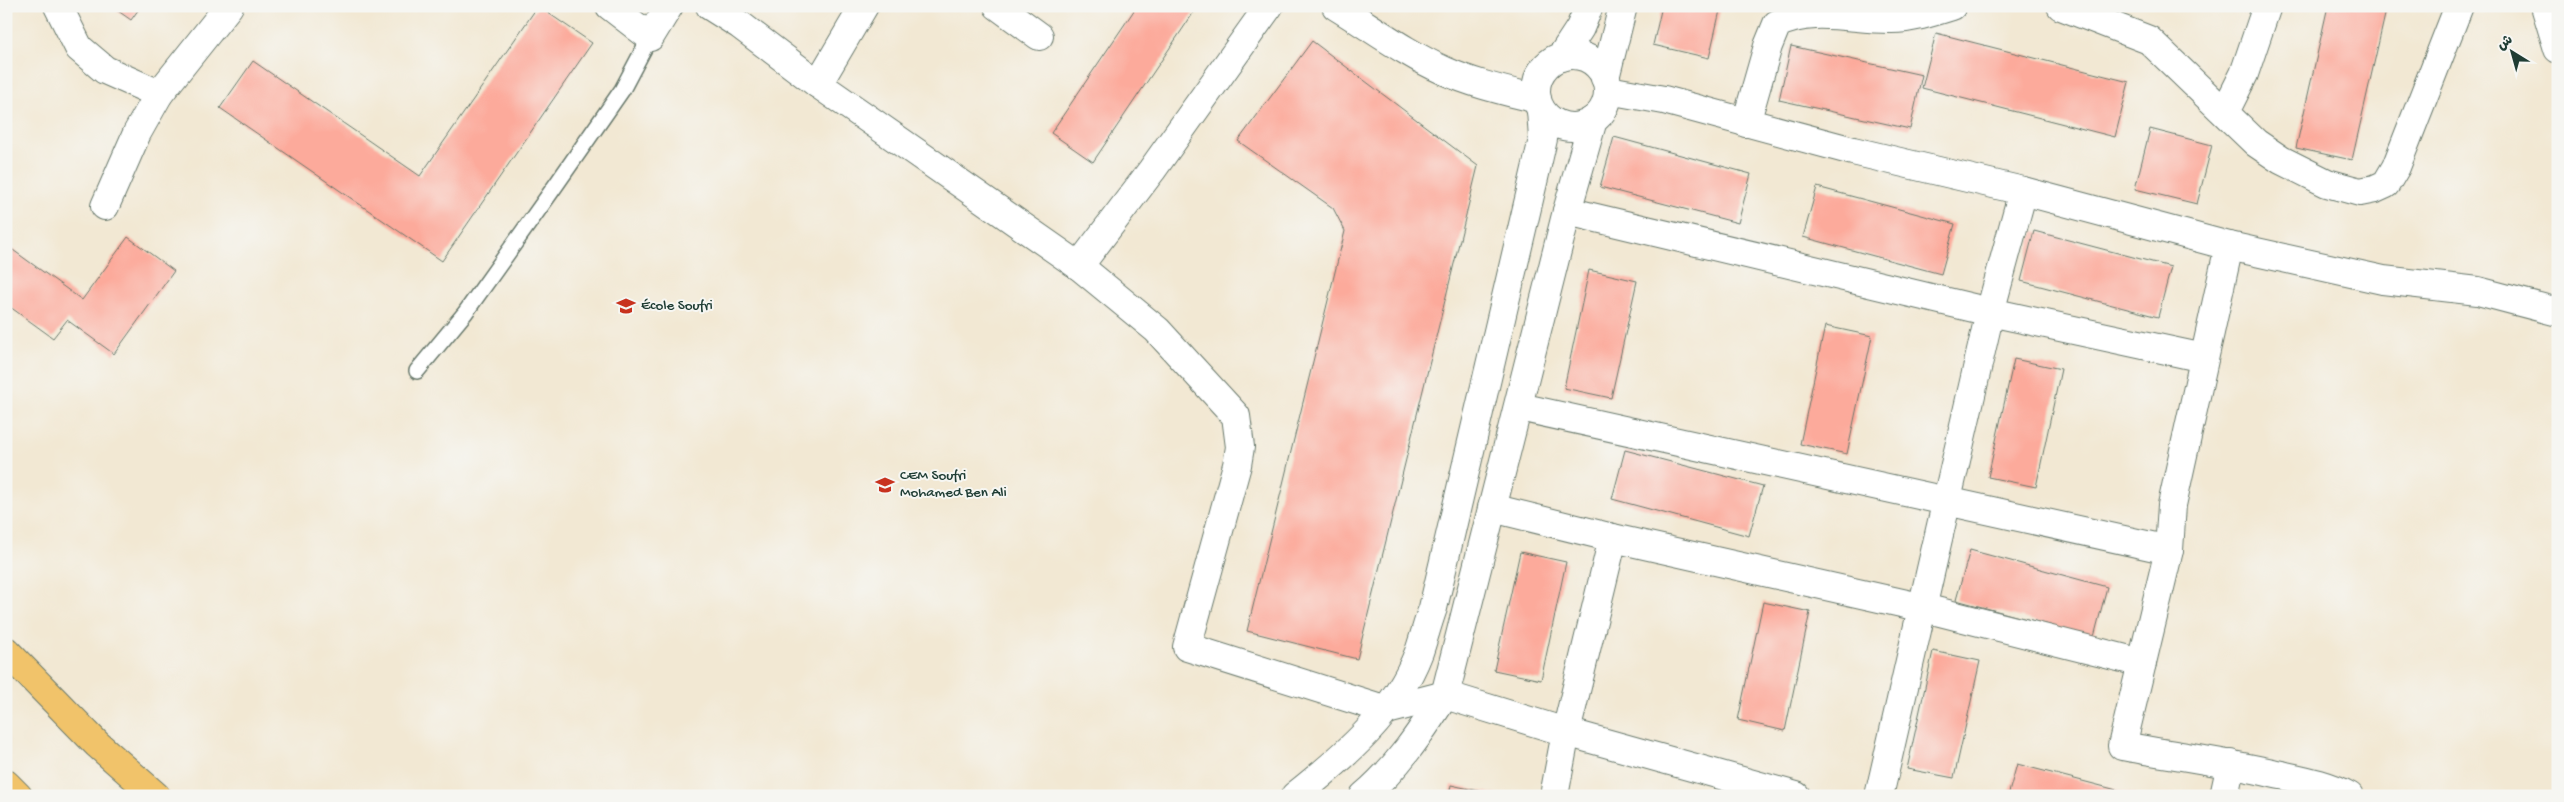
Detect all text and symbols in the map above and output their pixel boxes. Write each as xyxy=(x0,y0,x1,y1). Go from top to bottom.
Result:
north arrow xyxy=(2486,28,2536,78)
text: ش xyxy=(2494,32,2517,55)
school or university icon: École Soufri xyxy=(615,295,637,317)
place label: École Soufri xyxy=(641,297,713,315)
place label: CEM Soufri Mohamed Ben Ali xyxy=(900,467,1007,502)
school or university icon: CEM Soufri Mohamed Ben Ali xyxy=(874,474,896,496)

